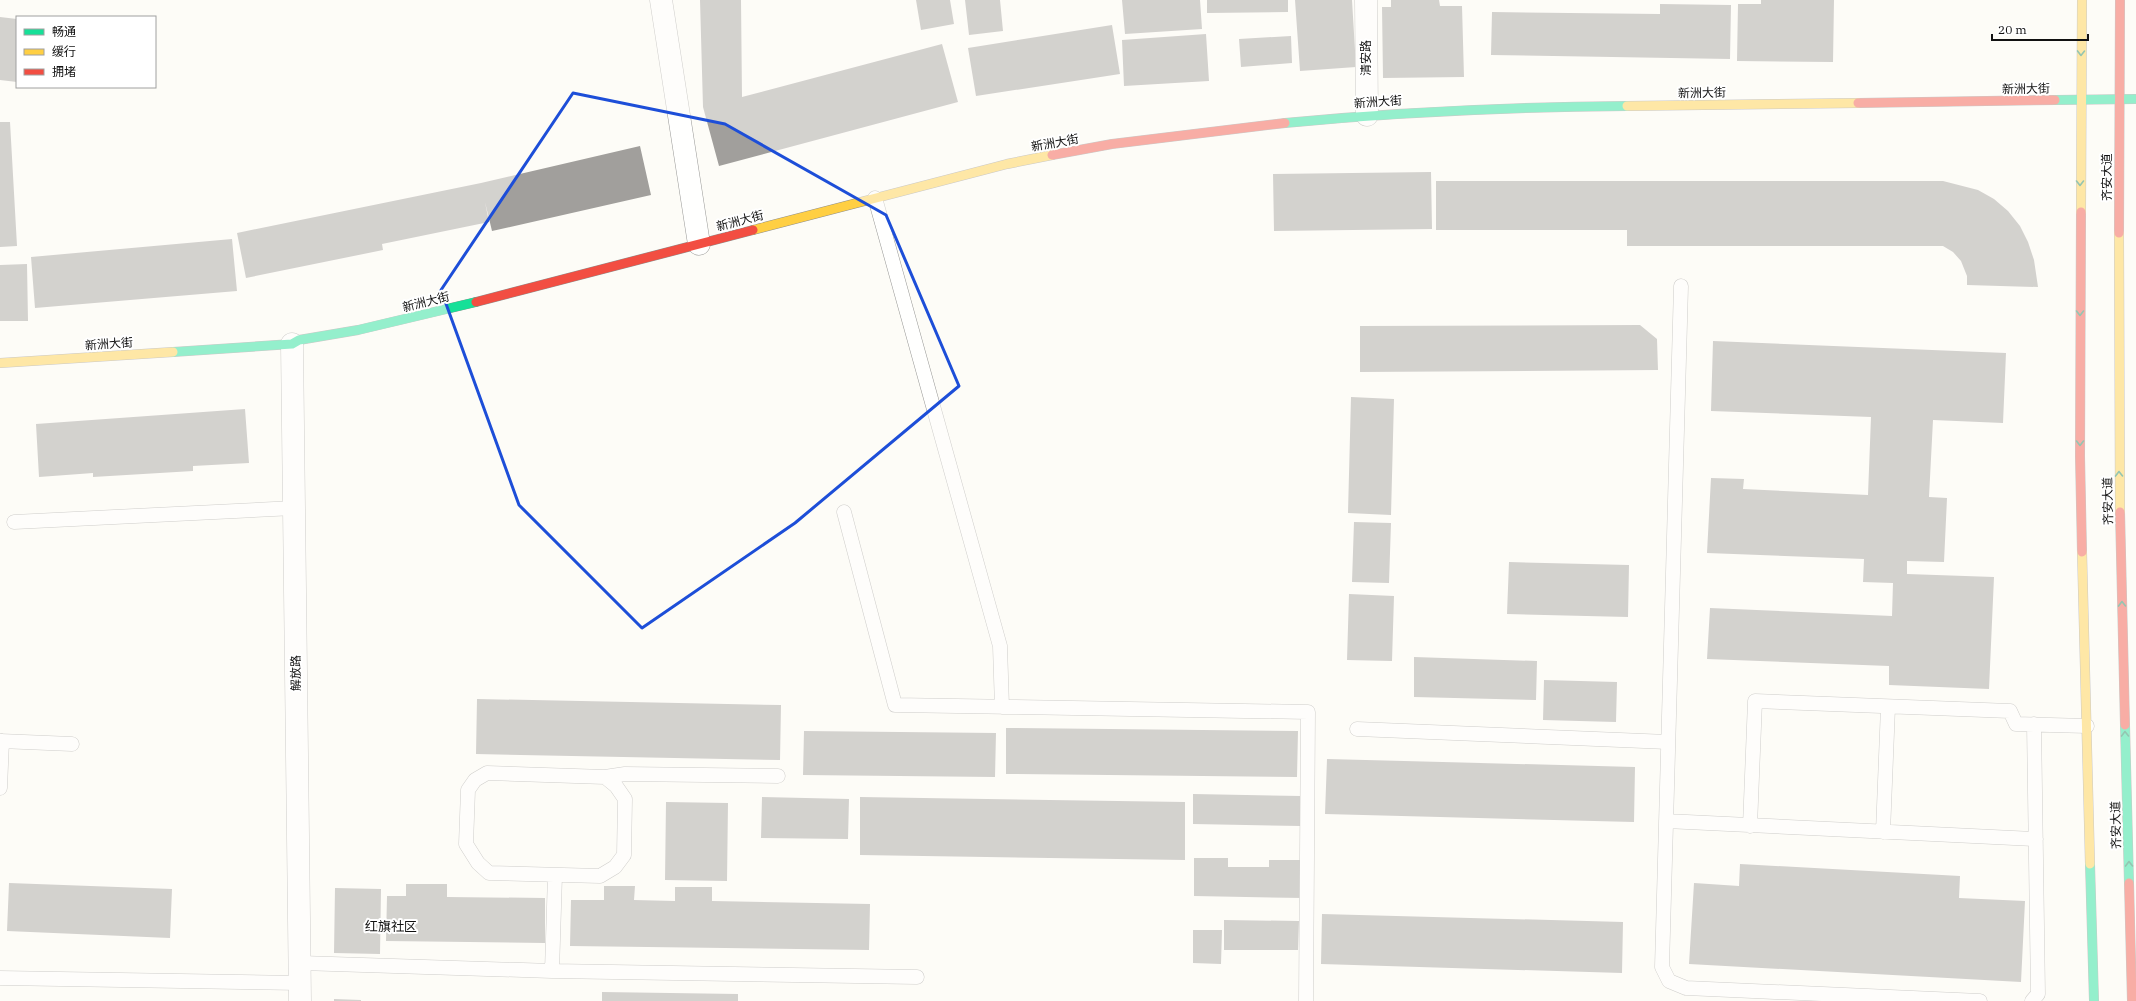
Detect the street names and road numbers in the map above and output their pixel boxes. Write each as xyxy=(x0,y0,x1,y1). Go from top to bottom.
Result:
street label: 清安路 xyxy=(1358,40,1373,76)
street label: 新洲大街 xyxy=(2002,81,2050,96)
street label: 新洲大街 xyxy=(1678,85,1726,100)
street label: 新洲大街 xyxy=(1353,92,1402,111)
street label: 新洲大街 xyxy=(1030,131,1080,154)
street label: 齐安大道 xyxy=(2099,153,2114,201)
street label: 新洲大街 xyxy=(715,207,765,234)
street label: 新洲大街 xyxy=(401,288,451,315)
street label: 新洲大街 xyxy=(84,334,133,353)
street label: 齐安大道 xyxy=(2100,477,2115,525)
street label: 解放路 xyxy=(288,655,303,691)
street label: 齐安大道 xyxy=(2108,801,2123,849)

